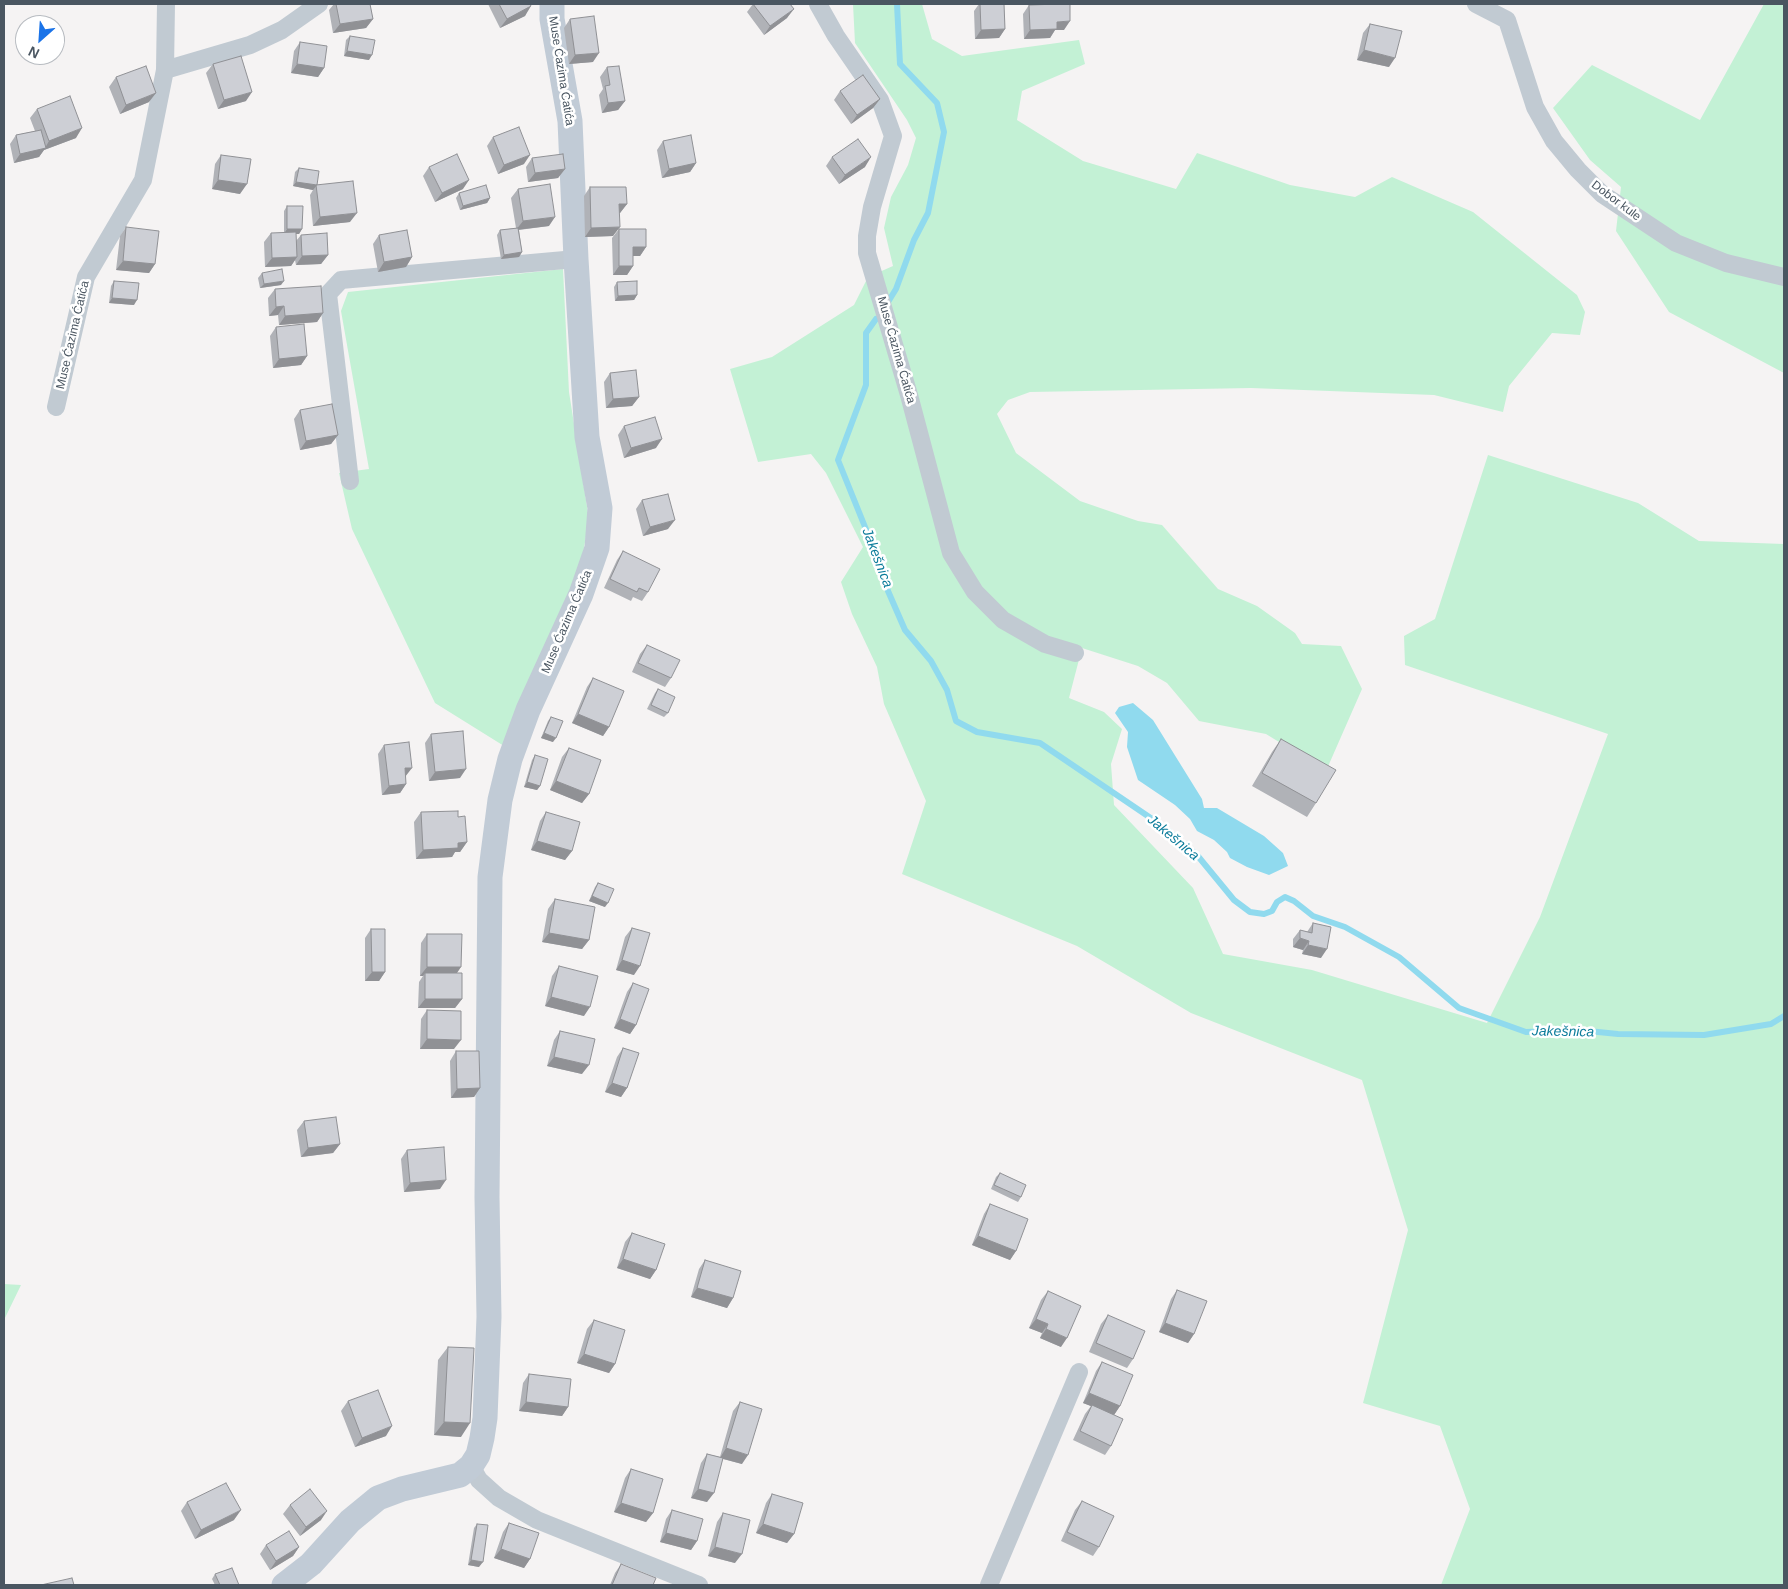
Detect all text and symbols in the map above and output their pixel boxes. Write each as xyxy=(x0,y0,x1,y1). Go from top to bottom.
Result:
north arrow xyxy=(15,15,65,65)
street label: Muse Ćazima Ćatića xyxy=(545,15,577,127)
text: N xyxy=(26,43,42,62)
street label: Dobor kule xyxy=(1588,178,1644,224)
street label: Muse Ćazima Ćatića xyxy=(54,279,92,391)
street label: Muse Ćazima Ćatića xyxy=(874,295,918,405)
water label: Jakešnica xyxy=(858,526,896,590)
street label: Muse Ćazima Ćatića xyxy=(539,568,595,676)
water label: Jakešnica xyxy=(1144,812,1202,864)
water label: Jakešnica xyxy=(1532,1023,1594,1041)

